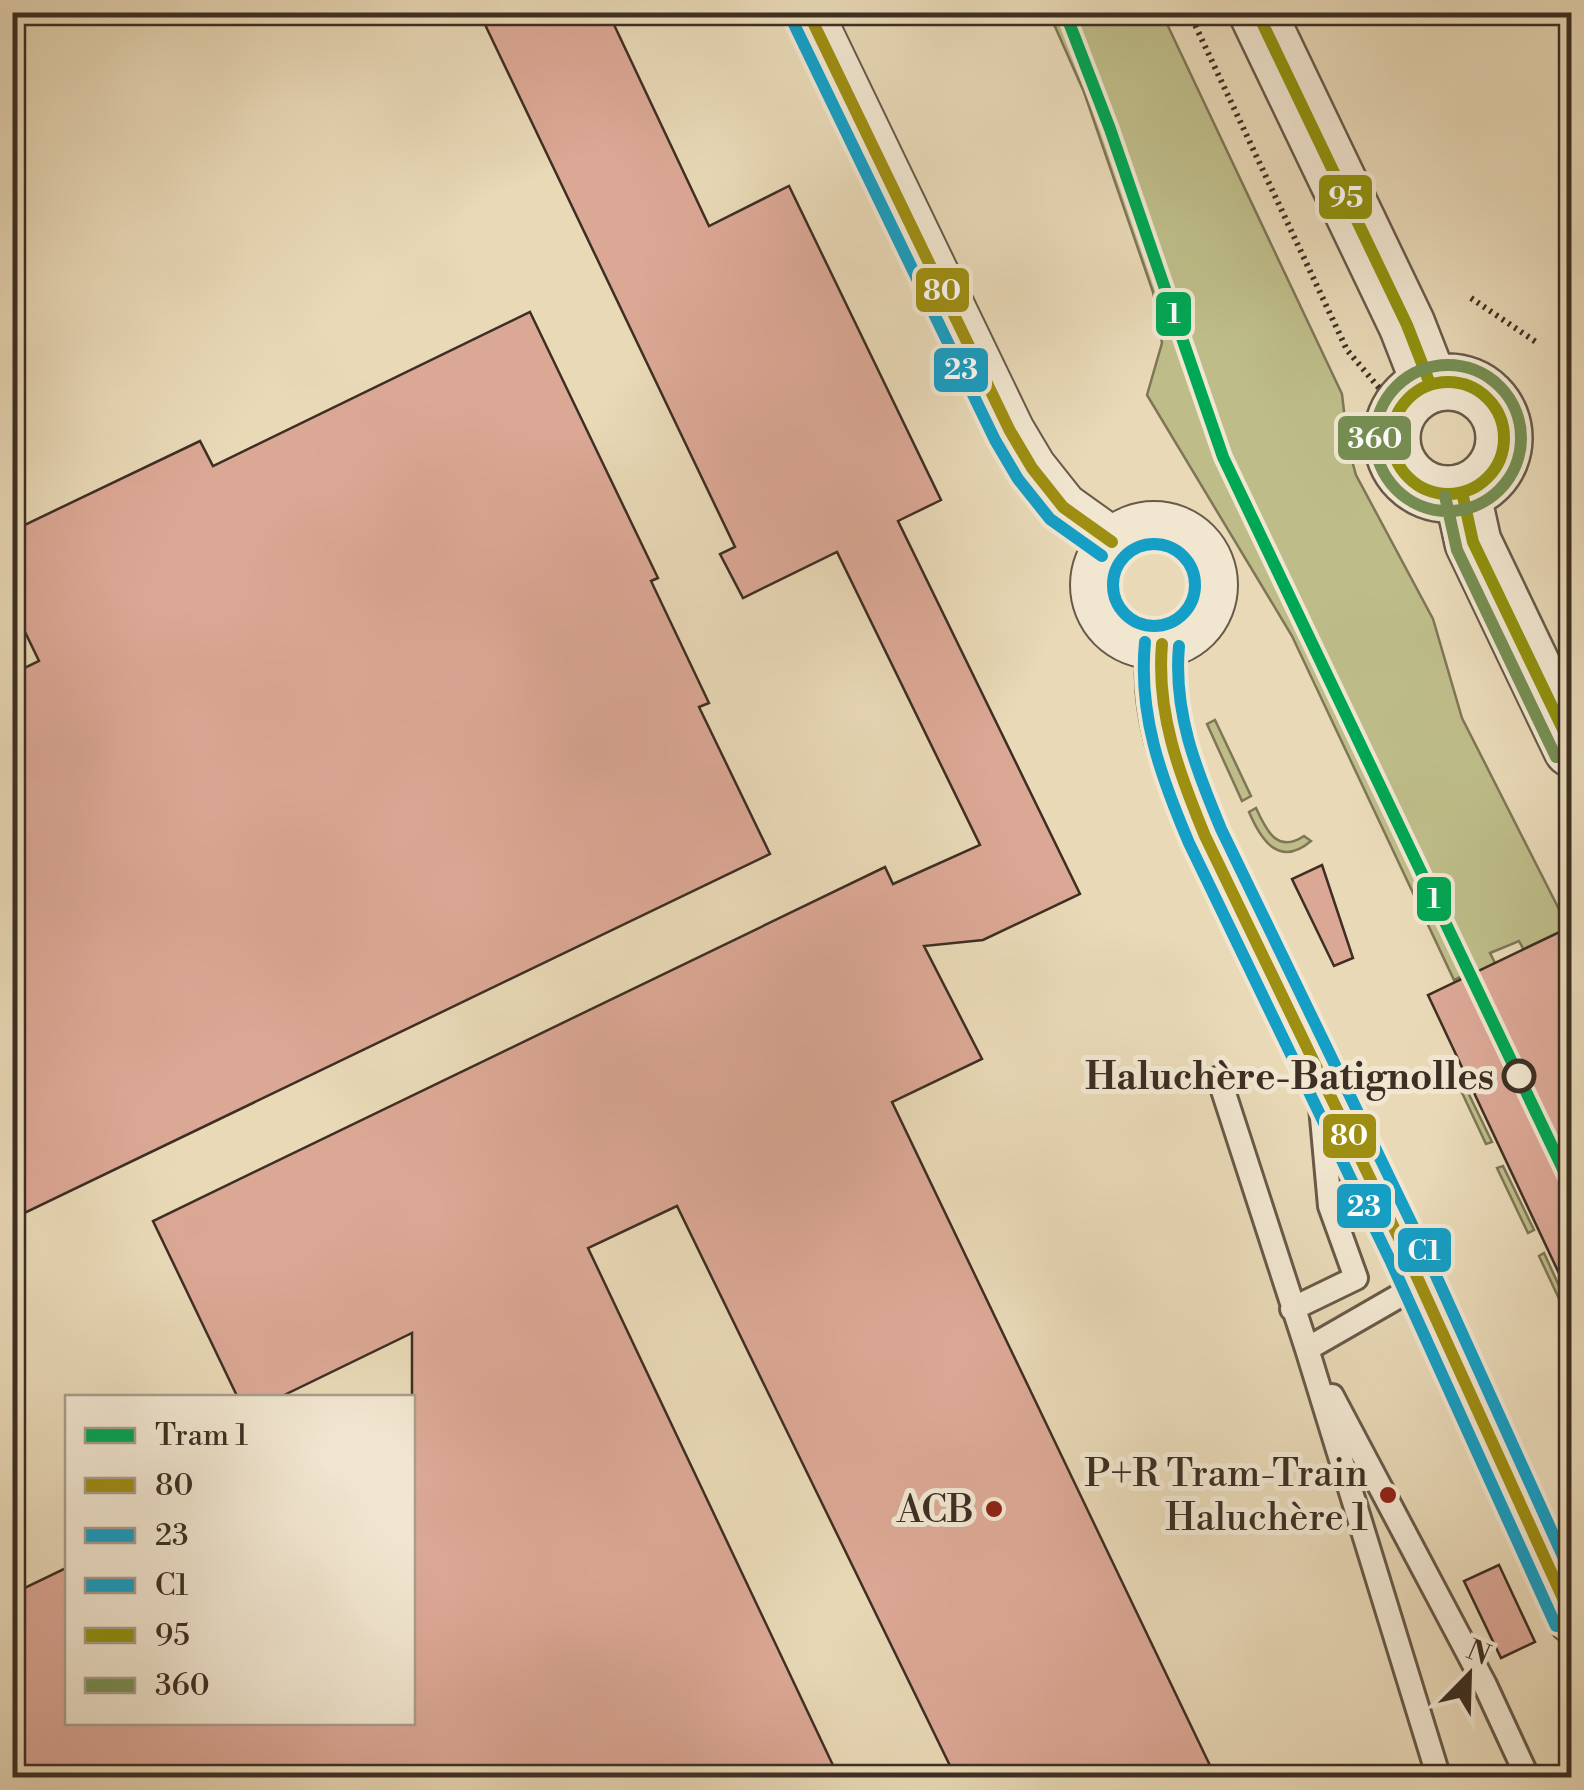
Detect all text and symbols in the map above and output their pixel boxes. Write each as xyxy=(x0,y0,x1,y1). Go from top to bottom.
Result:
line badge: 95 xyxy=(1317,173,1374,221)
text: 95 xyxy=(1328,181,1364,216)
line badge: 80 xyxy=(914,266,971,314)
text: 80 xyxy=(923,274,961,309)
line badge: 1 xyxy=(1154,290,1193,338)
text: 1 xyxy=(1167,297,1181,332)
line badge: 23 xyxy=(932,346,990,394)
text: 23 xyxy=(944,353,978,388)
line badge: 360 xyxy=(1336,414,1413,462)
text: 360 xyxy=(1348,422,1402,457)
line badge: 1 xyxy=(1415,875,1453,923)
text: 1 xyxy=(1427,882,1441,917)
place label: Haluchère-Batignolles xyxy=(1085,1054,1494,1101)
marker: Haluchère-Batignolles xyxy=(1503,1060,1535,1092)
line badge: 80 xyxy=(1321,1112,1378,1160)
text: 80 xyxy=(1330,1119,1368,1154)
line badge: 23 xyxy=(1335,1182,1393,1230)
text: 23 xyxy=(1347,1190,1381,1225)
line badge: C1 xyxy=(1396,1226,1453,1274)
text: C1 xyxy=(1407,1234,1441,1269)
legend xyxy=(65,1395,415,1725)
text: Tram 1 xyxy=(155,1417,248,1455)
place label: P+R Tram-Train Haluchère 1 xyxy=(1084,1451,1368,1542)
text: 80 xyxy=(155,1467,193,1505)
marker: P+R Tram-Train Haluchère 1 xyxy=(1377,1484,1399,1506)
place label: ACB xyxy=(896,1487,974,1534)
marker: ACB xyxy=(983,1498,1005,1520)
text: 23 xyxy=(155,1517,189,1555)
text: C1 xyxy=(155,1567,189,1605)
text: 95 xyxy=(155,1617,190,1655)
north arrow xyxy=(1419,1625,1519,1725)
text: N xyxy=(1461,1633,1495,1674)
text: 360 xyxy=(155,1667,210,1705)

